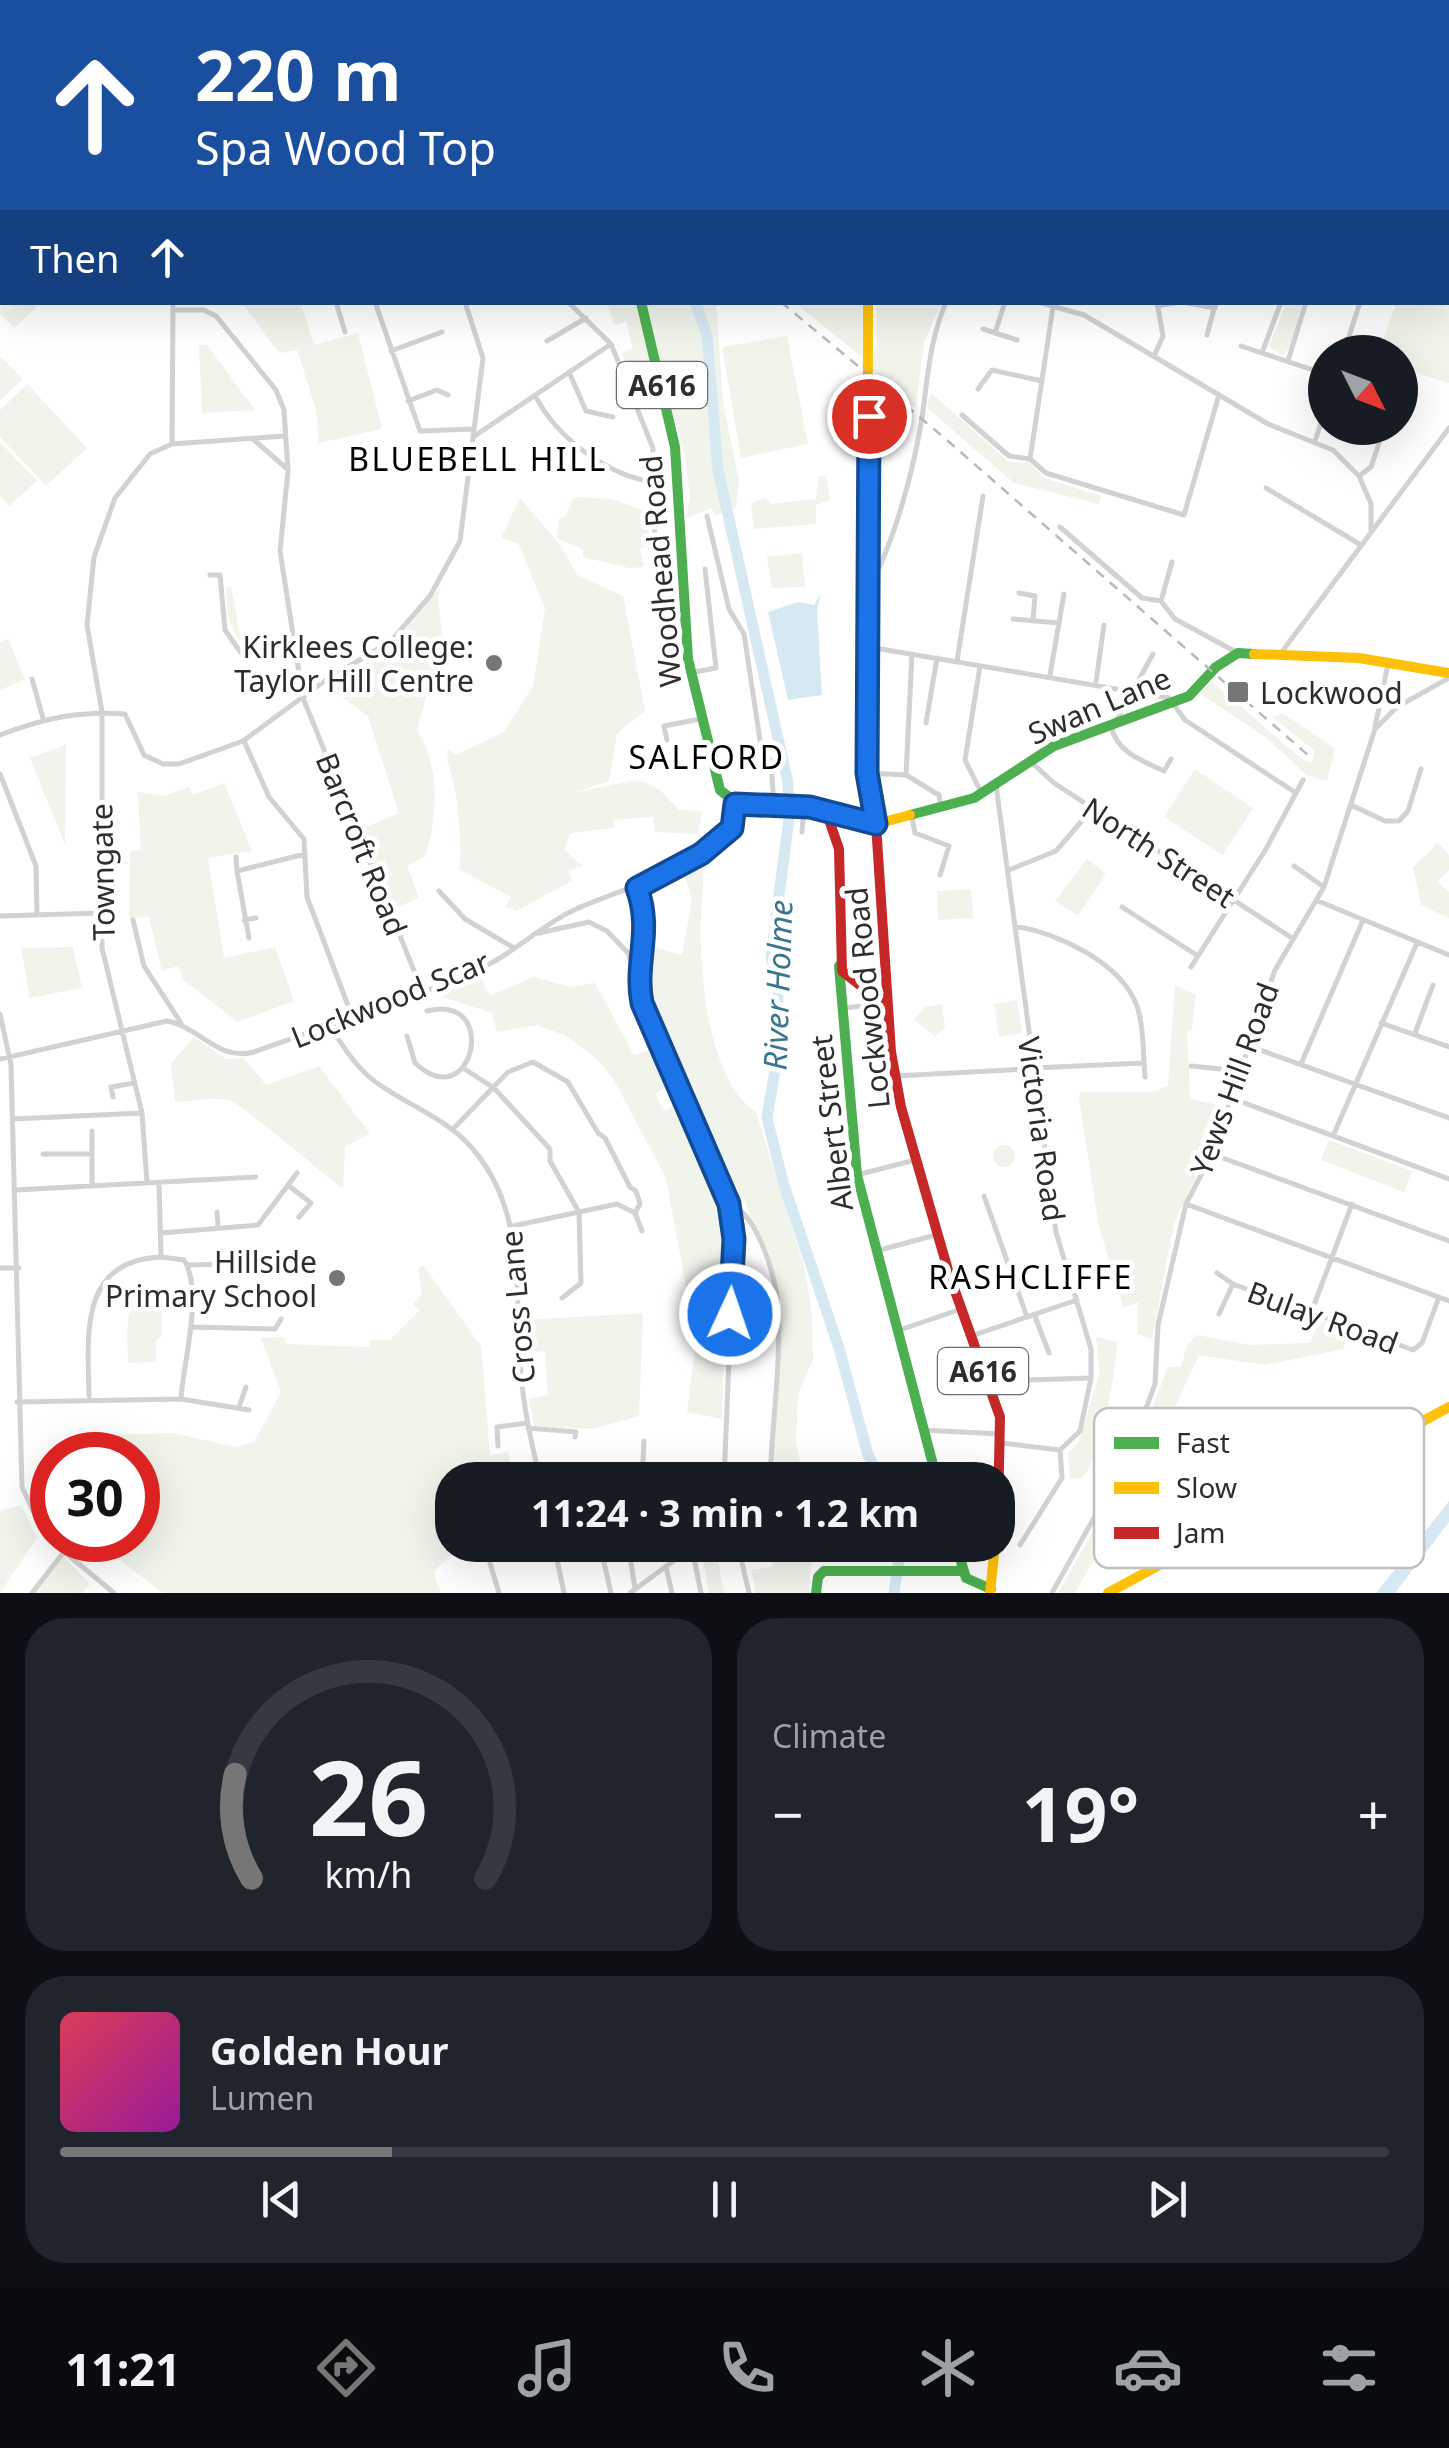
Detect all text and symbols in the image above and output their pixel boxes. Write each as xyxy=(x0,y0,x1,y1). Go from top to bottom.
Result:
text: 220 m xyxy=(195,26,402,122)
icon: ahead xyxy=(30,40,160,170)
text: Spa Wood Top xyxy=(195,117,496,178)
icon: ahead xyxy=(140,230,195,285)
text: Then xyxy=(30,232,120,284)
north arrow xyxy=(1308,335,1418,445)
map controls xyxy=(1308,335,1418,445)
road number: A616 xyxy=(617,362,707,408)
pin xyxy=(827,374,912,459)
icon: arrive xyxy=(842,389,897,444)
district label: BLUEBELL HILL xyxy=(348,437,608,480)
street label: Woodhead Road xyxy=(629,453,691,689)
place label: Kirklees College: Taylor Hill Centre xyxy=(234,626,474,701)
marker: Kirklees College: Taylor Hill Centre xyxy=(483,652,505,674)
street label: Swan Lane xyxy=(1021,657,1177,753)
place label: Lockwood xyxy=(1260,672,1403,713)
marker: Lockwood xyxy=(1225,679,1251,705)
district label: SALFORD xyxy=(628,735,786,778)
street label: Barcroft Road xyxy=(307,747,417,941)
street label: North Street xyxy=(1075,787,1243,917)
street label: Towngate xyxy=(80,803,124,941)
street label: Lockwood Road xyxy=(835,885,899,1111)
water label: River Holme xyxy=(753,899,801,1071)
street label: Lockwood Scar xyxy=(285,941,495,1057)
street label: Yews Hill Road xyxy=(1180,977,1288,1181)
street label: Albert Street xyxy=(800,1032,862,1213)
street label: Victoria Road xyxy=(1009,1034,1075,1224)
street label: Cross Lane xyxy=(490,1229,544,1385)
place label: Hillside Primary School xyxy=(105,1241,317,1316)
district label: RASHCLIFFE xyxy=(928,1255,1134,1298)
position arrow xyxy=(678,1262,782,1366)
marker: Hillside Primary School xyxy=(326,1267,348,1289)
street label: Bulay Road xyxy=(1242,1271,1404,1363)
road number: A616 xyxy=(938,1348,1028,1394)
legend xyxy=(1094,1408,1424,1568)
text: Fast xyxy=(1176,1423,1230,1461)
speed limit sign: 30 xyxy=(30,1432,160,1562)
text: Slow xyxy=(1176,1468,1237,1506)
text: 11:24 · 3 min · 1.2 km xyxy=(531,1486,919,1538)
text: Jam xyxy=(1173,1513,1226,1551)
text: Climate xyxy=(772,1714,886,1757)
text: 26 xyxy=(309,1725,428,1866)
text: 19° xyxy=(1022,1762,1139,1864)
text: − xyxy=(772,1776,803,1851)
text: + xyxy=(1358,1776,1389,1851)
text: km/h xyxy=(325,1850,412,1898)
text: Golden Hour xyxy=(210,2024,448,2076)
text: Lumen xyxy=(210,2076,314,2119)
icon: previous xyxy=(254,2172,309,2227)
icon: pause xyxy=(697,2172,752,2227)
icon: next xyxy=(1140,2172,1195,2227)
icon: directions xyxy=(311,2333,381,2403)
icon: music xyxy=(512,2333,582,2403)
icon: phone xyxy=(712,2333,782,2403)
icon: climate xyxy=(913,2333,983,2403)
icon: car xyxy=(1113,2333,1183,2403)
icon: filters xyxy=(1314,2333,1384,2403)
text: 11:21 xyxy=(65,2338,181,2399)

